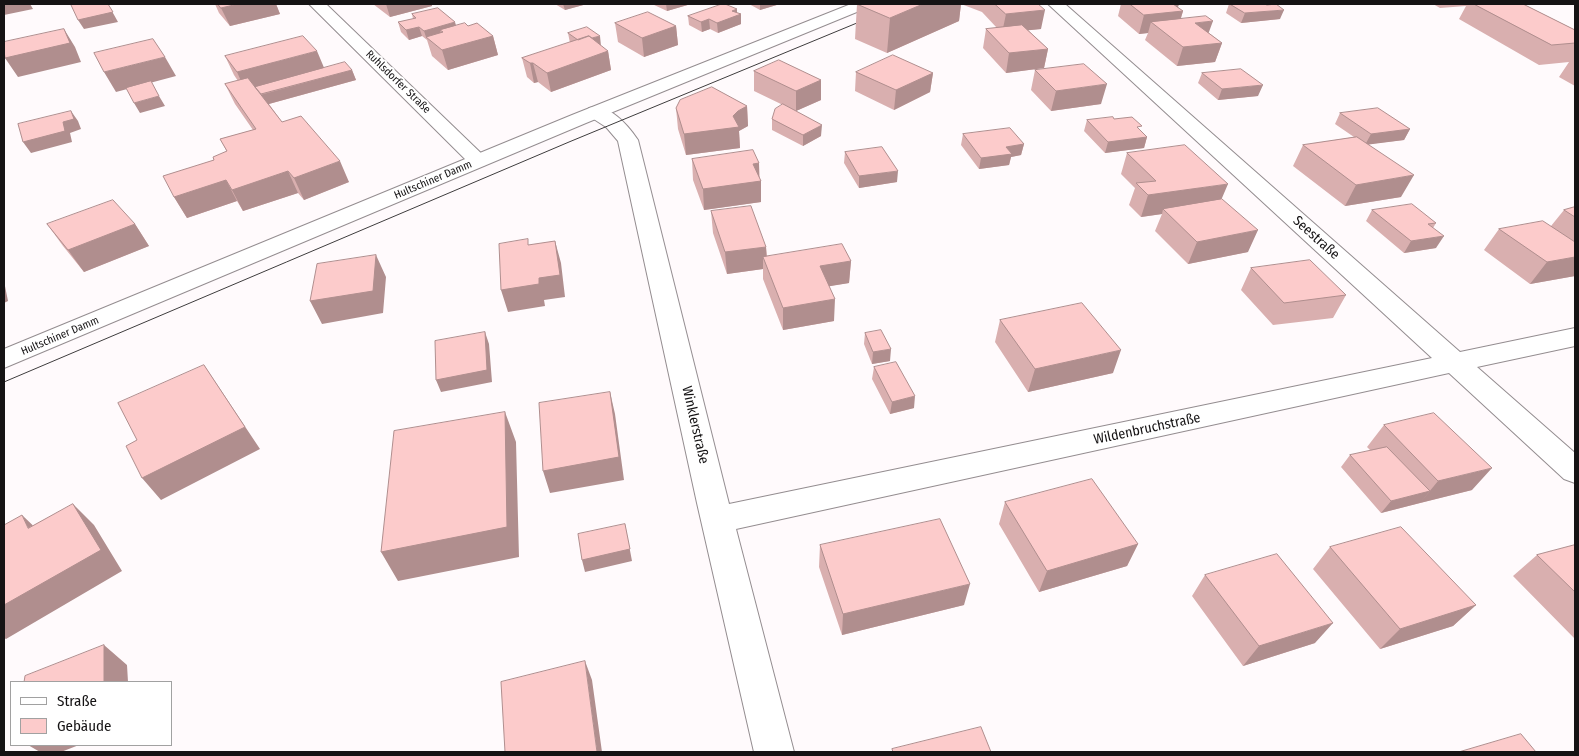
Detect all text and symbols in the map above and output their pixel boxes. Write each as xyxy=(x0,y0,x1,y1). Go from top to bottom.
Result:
street label: Ruhlsdorfer Straße xyxy=(363,48,433,116)
street label: Hultschiner Damm xyxy=(392,158,474,202)
street label: Seestraße xyxy=(1289,213,1343,263)
street label: Hultschiner Damm xyxy=(19,314,101,358)
street label: Winklerstraße xyxy=(678,384,712,466)
street label: Wildenbruchstraße xyxy=(1092,409,1202,449)
legend xyxy=(10,681,172,746)
text: Straße xyxy=(57,692,97,710)
text: Gebäude xyxy=(57,717,112,735)

